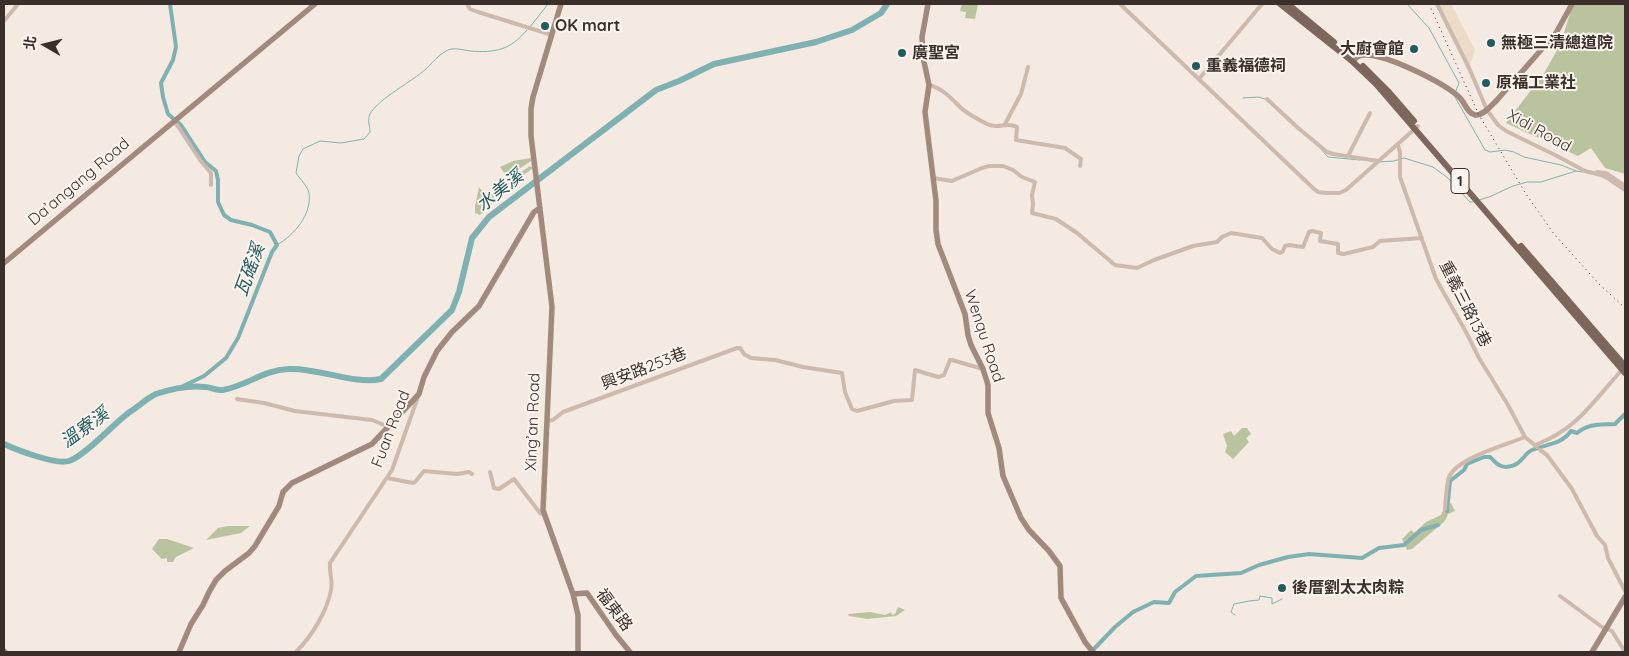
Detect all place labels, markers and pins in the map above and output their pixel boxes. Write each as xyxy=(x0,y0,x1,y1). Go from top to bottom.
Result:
place label: OK mart xyxy=(555,16,620,36)
marker: OK mart xyxy=(539,20,551,32)
place label: 無極三清總道院 xyxy=(1501,33,1613,53)
marker: 無極三清總道院 xyxy=(1485,37,1497,49)
place label: 大廚會館 xyxy=(1340,39,1404,59)
place label: 廣聖宮 xyxy=(912,43,960,63)
marker: 大廚會館 xyxy=(1408,43,1420,55)
marker: 廣聖宮 xyxy=(896,47,908,59)
place label: 重義福德祠 xyxy=(1206,56,1286,76)
marker: 重義福德祠 xyxy=(1190,60,1202,72)
place label: 原福工業社 xyxy=(1496,73,1576,93)
marker: 原福工業社 xyxy=(1480,77,1492,89)
place label: 後厝劉太太肉粽 xyxy=(1292,578,1404,598)
marker: 後厝劉太太肉粽 xyxy=(1276,582,1288,594)

